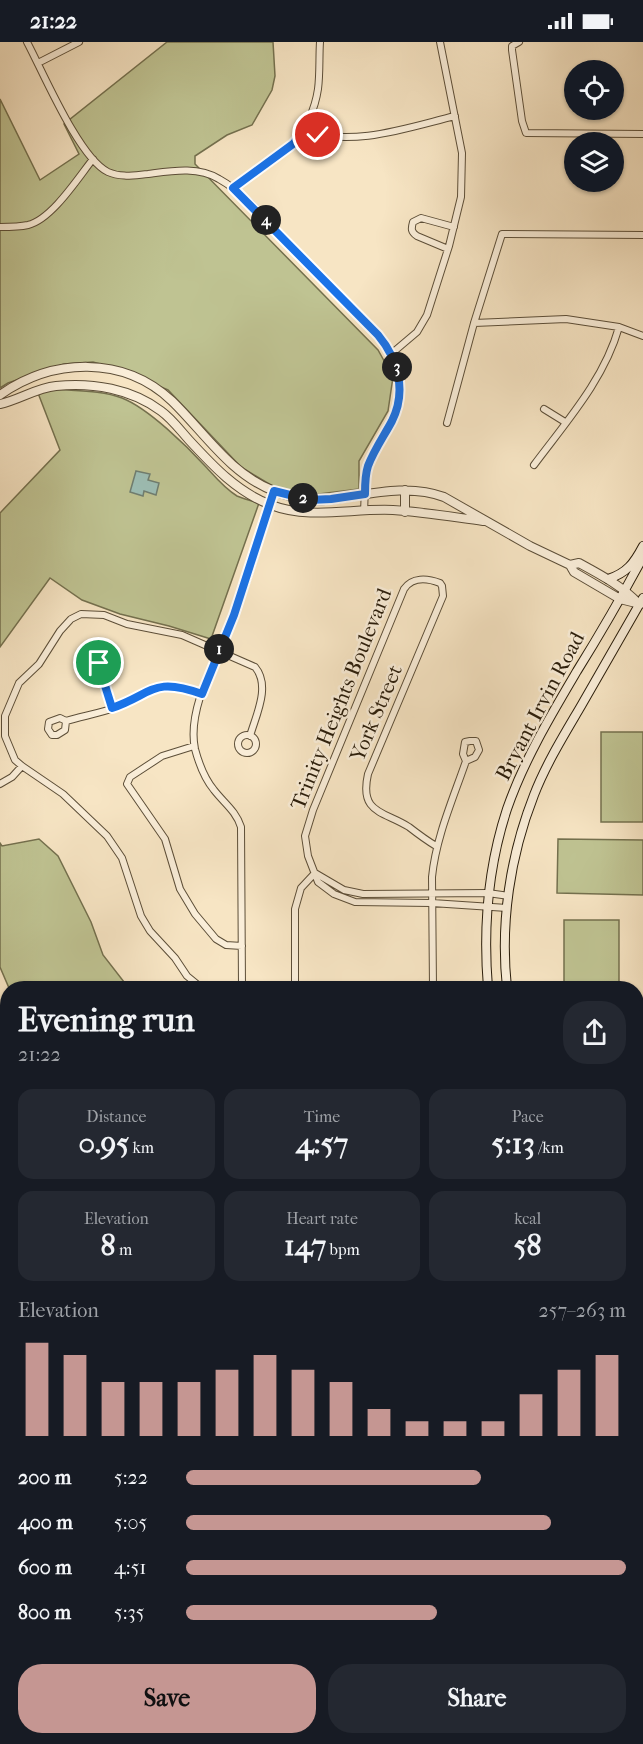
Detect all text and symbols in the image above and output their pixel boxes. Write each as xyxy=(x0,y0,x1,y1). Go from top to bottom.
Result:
text: 21:22 xyxy=(30,8,77,34)
map controls xyxy=(564,60,624,192)
button: locate xyxy=(564,60,624,120)
pin xyxy=(292,109,343,160)
icon: check xyxy=(301,118,334,151)
button: layers xyxy=(564,132,624,192)
pin: 4 xyxy=(251,205,281,235)
text: 4 xyxy=(261,210,271,229)
pin: 3 xyxy=(382,352,412,382)
text: 3 xyxy=(394,357,400,376)
pin: 2 xyxy=(288,483,318,513)
text: 2 xyxy=(299,488,307,507)
street label: Trinity Heights Boulevard xyxy=(286,584,397,813)
street label: Bryant Irvin Road xyxy=(491,627,589,784)
pin: 1 xyxy=(204,634,234,664)
pin xyxy=(73,637,124,688)
text: 1 xyxy=(216,639,222,658)
icon: arrive xyxy=(82,646,115,679)
street label: York Street xyxy=(345,661,407,766)
text: Evening run xyxy=(18,1001,195,1040)
button: share xyxy=(563,1001,626,1064)
text: 21:22 xyxy=(18,1043,61,1066)
text: Distance xyxy=(86,1107,146,1126)
text: Time xyxy=(304,1107,340,1126)
text: Pace xyxy=(512,1107,544,1126)
text: 0.95 xyxy=(79,1126,129,1161)
text: 4:57 xyxy=(296,1126,348,1161)
text: 5:13 xyxy=(492,1126,535,1161)
text: km xyxy=(129,1138,154,1157)
text: /km xyxy=(535,1138,564,1157)
text: Elevation xyxy=(84,1209,149,1228)
text: Heart rate xyxy=(286,1209,358,1228)
text: kcal xyxy=(514,1209,541,1228)
text: 8 xyxy=(100,1228,116,1263)
text: 147 xyxy=(284,1228,326,1263)
text: 58 xyxy=(514,1228,542,1263)
text: m xyxy=(116,1240,132,1259)
text: bpm xyxy=(326,1240,360,1259)
text: Elevation xyxy=(18,1299,99,1322)
text: 257–263 m xyxy=(538,1299,626,1322)
text: 200 m xyxy=(18,1466,71,1489)
text: 5:22 xyxy=(114,1466,148,1489)
text: 400 m xyxy=(18,1511,73,1534)
text: 5:05 xyxy=(114,1511,147,1534)
text: 600 m xyxy=(18,1556,72,1579)
text: 4:51 xyxy=(114,1556,146,1579)
text: 800 m xyxy=(18,1601,71,1624)
text: 5:35 xyxy=(114,1601,144,1624)
button: Save xyxy=(18,1664,316,1733)
button: Share xyxy=(328,1664,626,1733)

